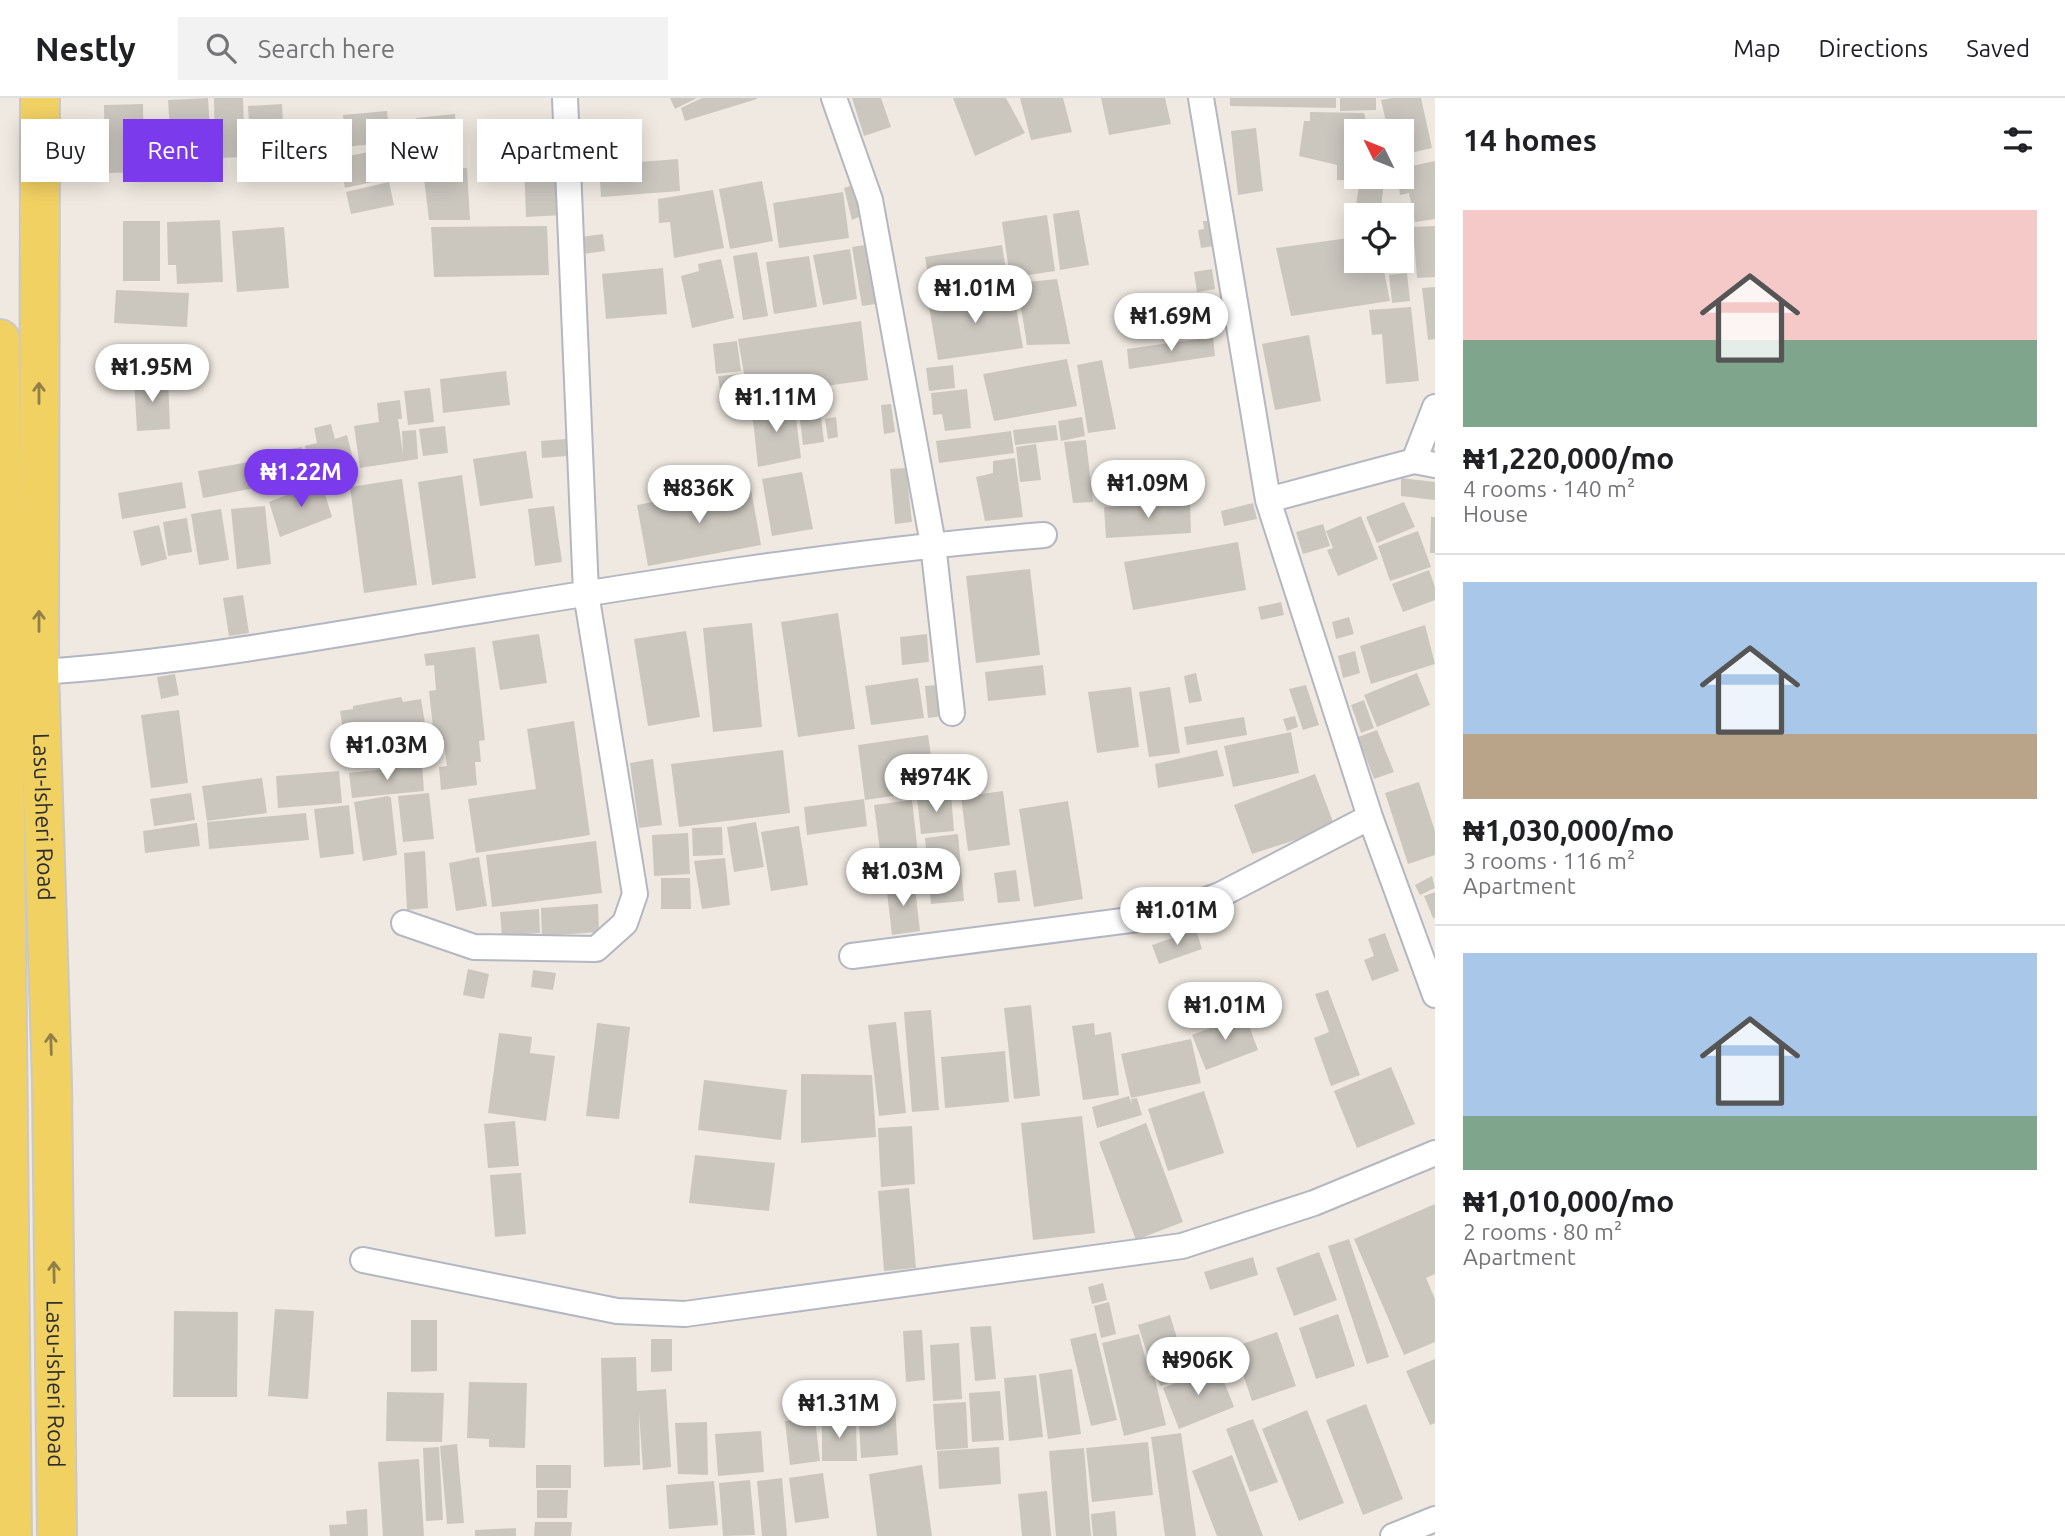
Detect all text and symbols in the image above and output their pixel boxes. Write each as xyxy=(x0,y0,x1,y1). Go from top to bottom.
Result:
search box xyxy=(178,17,668,80)
icon: search xyxy=(202,29,240,67)
text: Nestly xyxy=(35,30,136,67)
text: Search here xyxy=(258,34,395,63)
text: Map xyxy=(1733,35,1780,62)
text: Directions xyxy=(1818,35,1928,62)
text: Saved xyxy=(1966,35,2030,62)
chip: Buy xyxy=(21,119,109,182)
chip: Rent xyxy=(123,119,223,182)
chip: Filters xyxy=(237,119,352,182)
chip: New xyxy=(366,119,463,182)
chip: Apartment xyxy=(477,119,642,182)
north arrow xyxy=(1344,119,1414,189)
map controls xyxy=(1344,119,1414,273)
icon: filters xyxy=(1999,121,2037,159)
text: 14 homes xyxy=(1463,123,1597,157)
button: locate xyxy=(1344,203,1414,273)
icon: home xyxy=(1687,255,1813,381)
pin: ₦1.01M xyxy=(918,266,1032,325)
text: ₦1.01M xyxy=(934,275,1016,300)
pin: ₦1.69M xyxy=(1114,294,1228,353)
text: ₦1.69M xyxy=(1130,303,1212,328)
pin: ₦1.95M xyxy=(95,344,209,404)
text: ₦1.95M xyxy=(111,354,193,379)
pin: ₦1.11M xyxy=(719,374,833,434)
one-way arrow xyxy=(33,382,46,405)
text: ₦1.11M xyxy=(735,384,817,409)
text: ₦1,220,000/mo xyxy=(1463,441,1674,475)
pin: ₦1.22M xyxy=(244,450,358,509)
text: ₦1.22M xyxy=(260,459,342,484)
pin: ₦1.09M xyxy=(1091,460,1205,520)
pin: ₦836K xyxy=(650,466,748,525)
text: ₦1.09M xyxy=(1107,470,1189,495)
text: ₦836K xyxy=(664,475,734,500)
text: 4 rooms · 140 m² xyxy=(1463,476,1635,501)
text: House xyxy=(1463,501,1528,526)
one-way arrow xyxy=(32,610,46,633)
icon: home xyxy=(1687,627,1813,753)
pin: ₦1.03M xyxy=(330,722,444,782)
text: ₦1.03M xyxy=(346,732,428,757)
street label: Lasu-Isheri Road xyxy=(29,733,59,901)
pin: ₦974K xyxy=(887,754,985,814)
text: ₦974K xyxy=(901,764,971,789)
text: ₦1,030,000/mo xyxy=(1463,813,1674,847)
pin: ₦1.03M xyxy=(846,848,960,908)
text: 3 rooms · 116 m² xyxy=(1463,848,1635,873)
text: ₦1.03M xyxy=(862,858,944,883)
text: Apartment xyxy=(1463,873,1576,898)
pin: ₦1.01M xyxy=(1120,888,1234,947)
text: ₦1.01M xyxy=(1136,897,1218,922)
pin: ₦1.01M xyxy=(1168,982,1282,1042)
text: ₦1.01M xyxy=(1184,992,1266,1017)
icon: home xyxy=(1687,998,1813,1124)
one-way arrow xyxy=(44,1033,58,1056)
text: ₦1,010,000/mo xyxy=(1463,1184,1674,1218)
text: 2 rooms · 80 m² xyxy=(1463,1219,1622,1244)
text: Apartment xyxy=(1463,1244,1576,1269)
one-way arrow xyxy=(47,1261,61,1284)
street label: Lasu-Isheri Road xyxy=(42,1300,69,1468)
pin: ₦906K xyxy=(1149,1338,1247,1397)
text: ₦906K xyxy=(1163,1347,1233,1372)
pin: ₦1.31M xyxy=(782,1380,896,1440)
text: ₦1.31M xyxy=(798,1390,880,1415)

